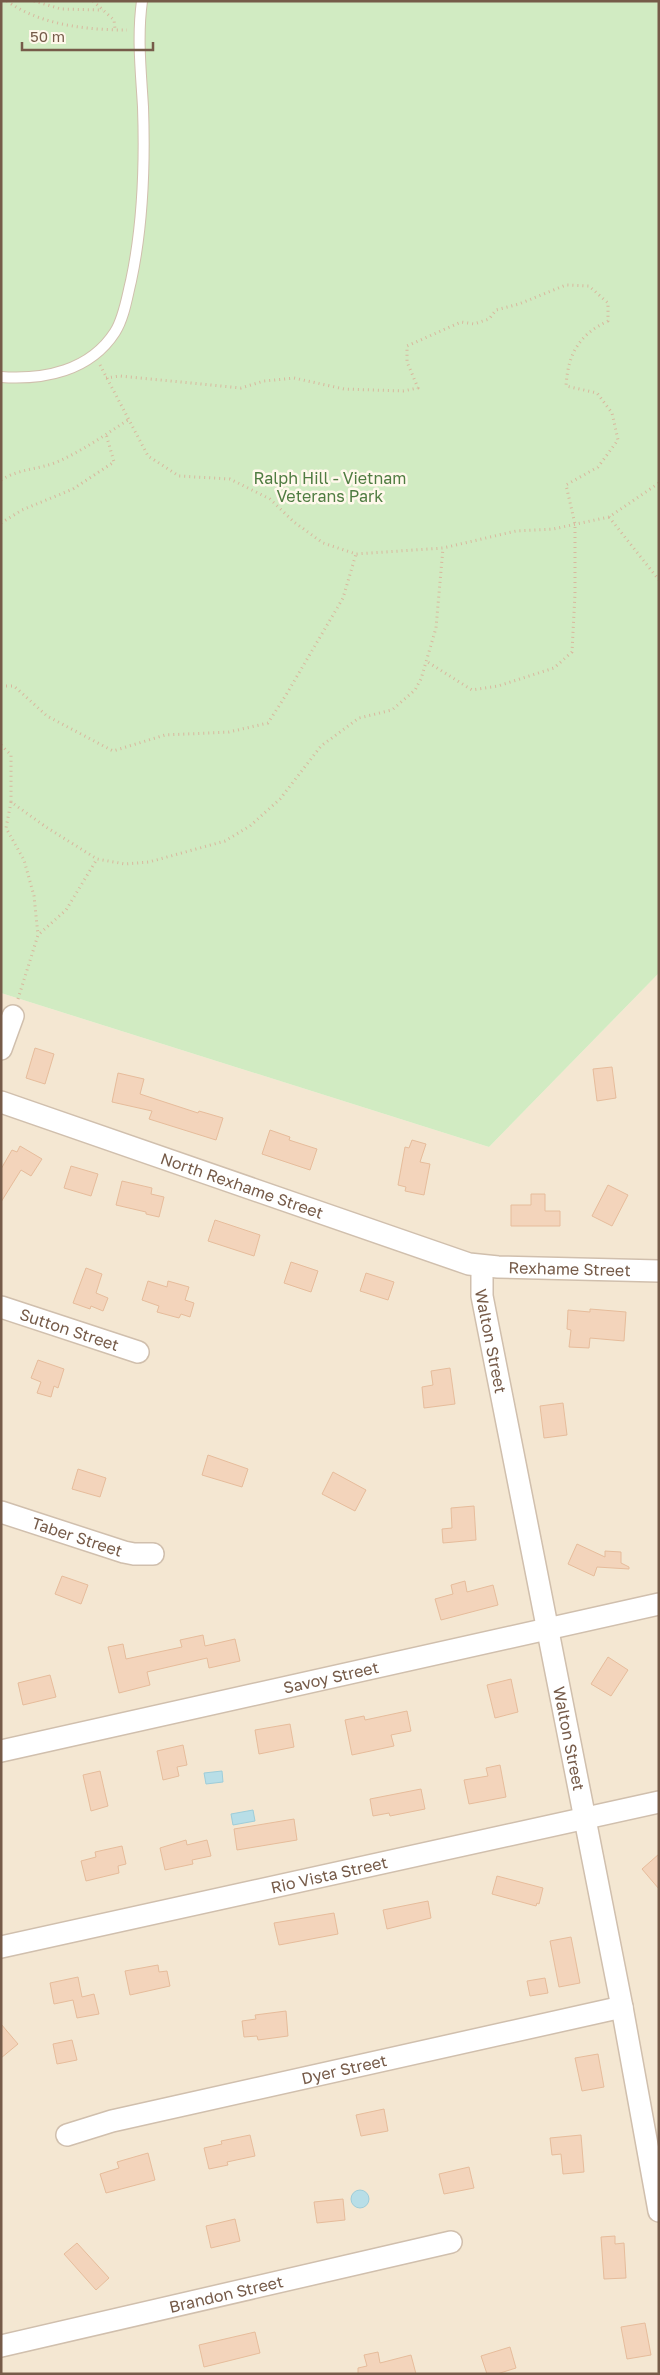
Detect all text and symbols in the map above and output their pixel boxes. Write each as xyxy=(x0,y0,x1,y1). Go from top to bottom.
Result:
scale bar xyxy=(22,20,154,52)
text: 50 m xyxy=(30,27,65,45)
park label: Ralph Hill - Vietnam Veterans Park xyxy=(253,468,407,506)
street label: North Rexhame Street xyxy=(158,1148,326,1223)
street label: Rexhame Street xyxy=(508,1257,631,1280)
street label: Walton Street xyxy=(471,1287,511,1395)
street label: Sutton Street xyxy=(17,1304,122,1355)
street label: Taber Street xyxy=(29,1513,125,1561)
street label: Savoy Street xyxy=(281,1657,381,1698)
street label: Walton Street xyxy=(549,1685,589,1792)
street label: Rio Vista Street xyxy=(269,1852,389,1897)
street label: Dyer Street xyxy=(300,2050,389,2088)
street label: Brandon Street xyxy=(167,2271,285,2317)

